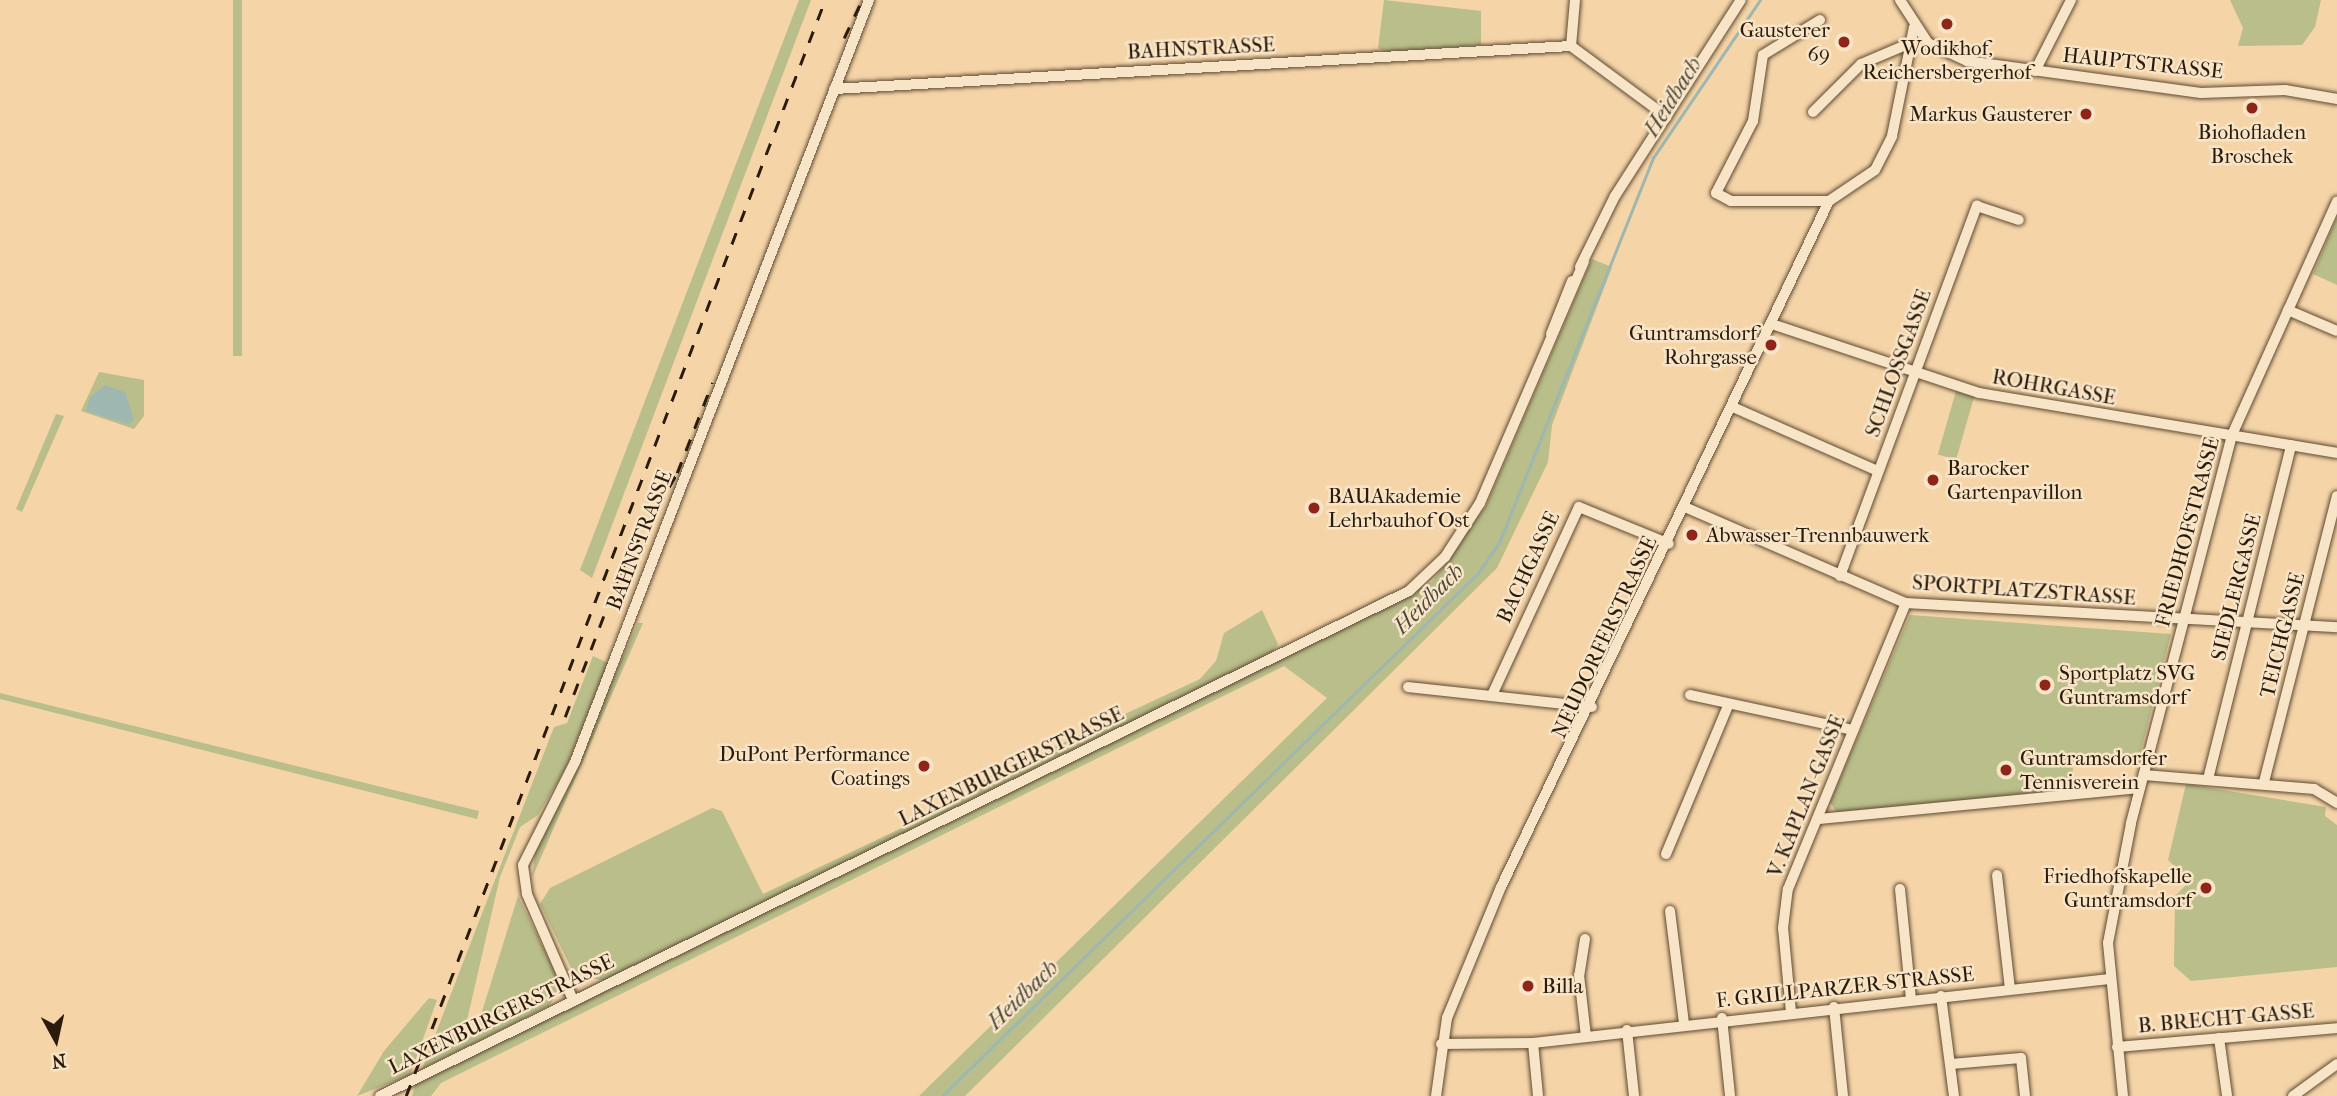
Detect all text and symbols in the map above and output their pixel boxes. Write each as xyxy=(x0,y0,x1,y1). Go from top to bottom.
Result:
marker: Wodikhof, Reichersbergerhof xyxy=(1939,16,1955,32)
place label: Gausterer 69 xyxy=(1740,17,1830,67)
street label: BAHNSTRASSE xyxy=(1126,32,1276,64)
marker: Gausterer 69 xyxy=(1836,34,1852,50)
place label: Wodikhof, Reichersbergerhof xyxy=(1862,35,2032,85)
street label: HAUPTSTRASSE xyxy=(2061,42,2225,84)
water label: Heidbach xyxy=(1638,52,1708,142)
marker: Biohofladen Broschek xyxy=(2244,100,2260,116)
place label: Markus Gausterer xyxy=(1909,101,2072,127)
marker: Markus Gausterer xyxy=(2078,106,2094,122)
place label: Biohofladen Broschek xyxy=(2198,119,2306,169)
street label: SCHLOSSGASSE xyxy=(1860,286,1936,440)
place label: Guntramsdorf Rohrgasse xyxy=(1629,320,1757,370)
marker: Guntramsdorf Rohrgasse xyxy=(1763,337,1779,353)
street label: ROHRGASSE xyxy=(1990,364,2118,410)
street label: FRIEDHOFSTRASSE xyxy=(2150,434,2224,630)
place label: Barocker Gartenpavillon xyxy=(1947,455,2082,505)
street label: BAHNSTRASSE xyxy=(601,466,677,614)
marker: Barocker Gartenpavillon xyxy=(1925,472,1941,488)
place label: BAUAkademie Lehrbauhof Ost xyxy=(1328,483,1470,533)
marker: BAUAkademie Lehrbauhof Ost xyxy=(1306,500,1322,516)
street label: BACHGASSE xyxy=(1491,507,1565,627)
street label: SIEDLERGASSE xyxy=(2206,511,2266,663)
place label: Abwasser-Trennbauwerk xyxy=(1706,522,1929,548)
marker: Abwasser-Trennbauwerk xyxy=(1684,527,1700,543)
street label: NEUDORFERSTRASSE xyxy=(1546,532,1662,742)
water label: Heidbach xyxy=(1388,558,1470,640)
street label: SPORTPLATZSTRASSE xyxy=(1911,570,2137,610)
street label: TEICHGASSE xyxy=(2254,570,2310,700)
place label: Sportplatz SVG Guntramsdorf xyxy=(2059,660,2195,710)
marker: Sportplatz SVG Guntramsdorf xyxy=(2037,677,2053,693)
street label: LAXENBURGERSTRASSE xyxy=(894,700,1128,832)
street label: V. KAPLAN-GASSE xyxy=(1762,711,1850,881)
place label: DuPont Performance Coatings xyxy=(719,741,910,791)
place label: Guntramsdorfer Tennisverein xyxy=(2020,745,2167,795)
marker: DuPont Performance Coatings xyxy=(916,758,932,774)
marker: Guntramsdorfer Tennisverein xyxy=(1998,762,2014,778)
place label: Friedhofskapelle Guntramsdorf xyxy=(2043,863,2192,913)
marker: Friedhofskapelle Guntramsdorf xyxy=(2198,880,2214,896)
street label: LAXENBURGERSTRASSE xyxy=(384,948,618,1080)
water label: Heidbach xyxy=(982,954,1064,1036)
street label: F. GRILLPARZER-STRASSE xyxy=(1715,961,1975,1013)
place label: Billa xyxy=(1542,973,1583,999)
marker: Billa xyxy=(1520,978,1536,994)
street label: B. BRECHT-GASSE xyxy=(2137,998,2315,1038)
north arrow xyxy=(21,1005,91,1075)
text: N xyxy=(50,1049,68,1073)

